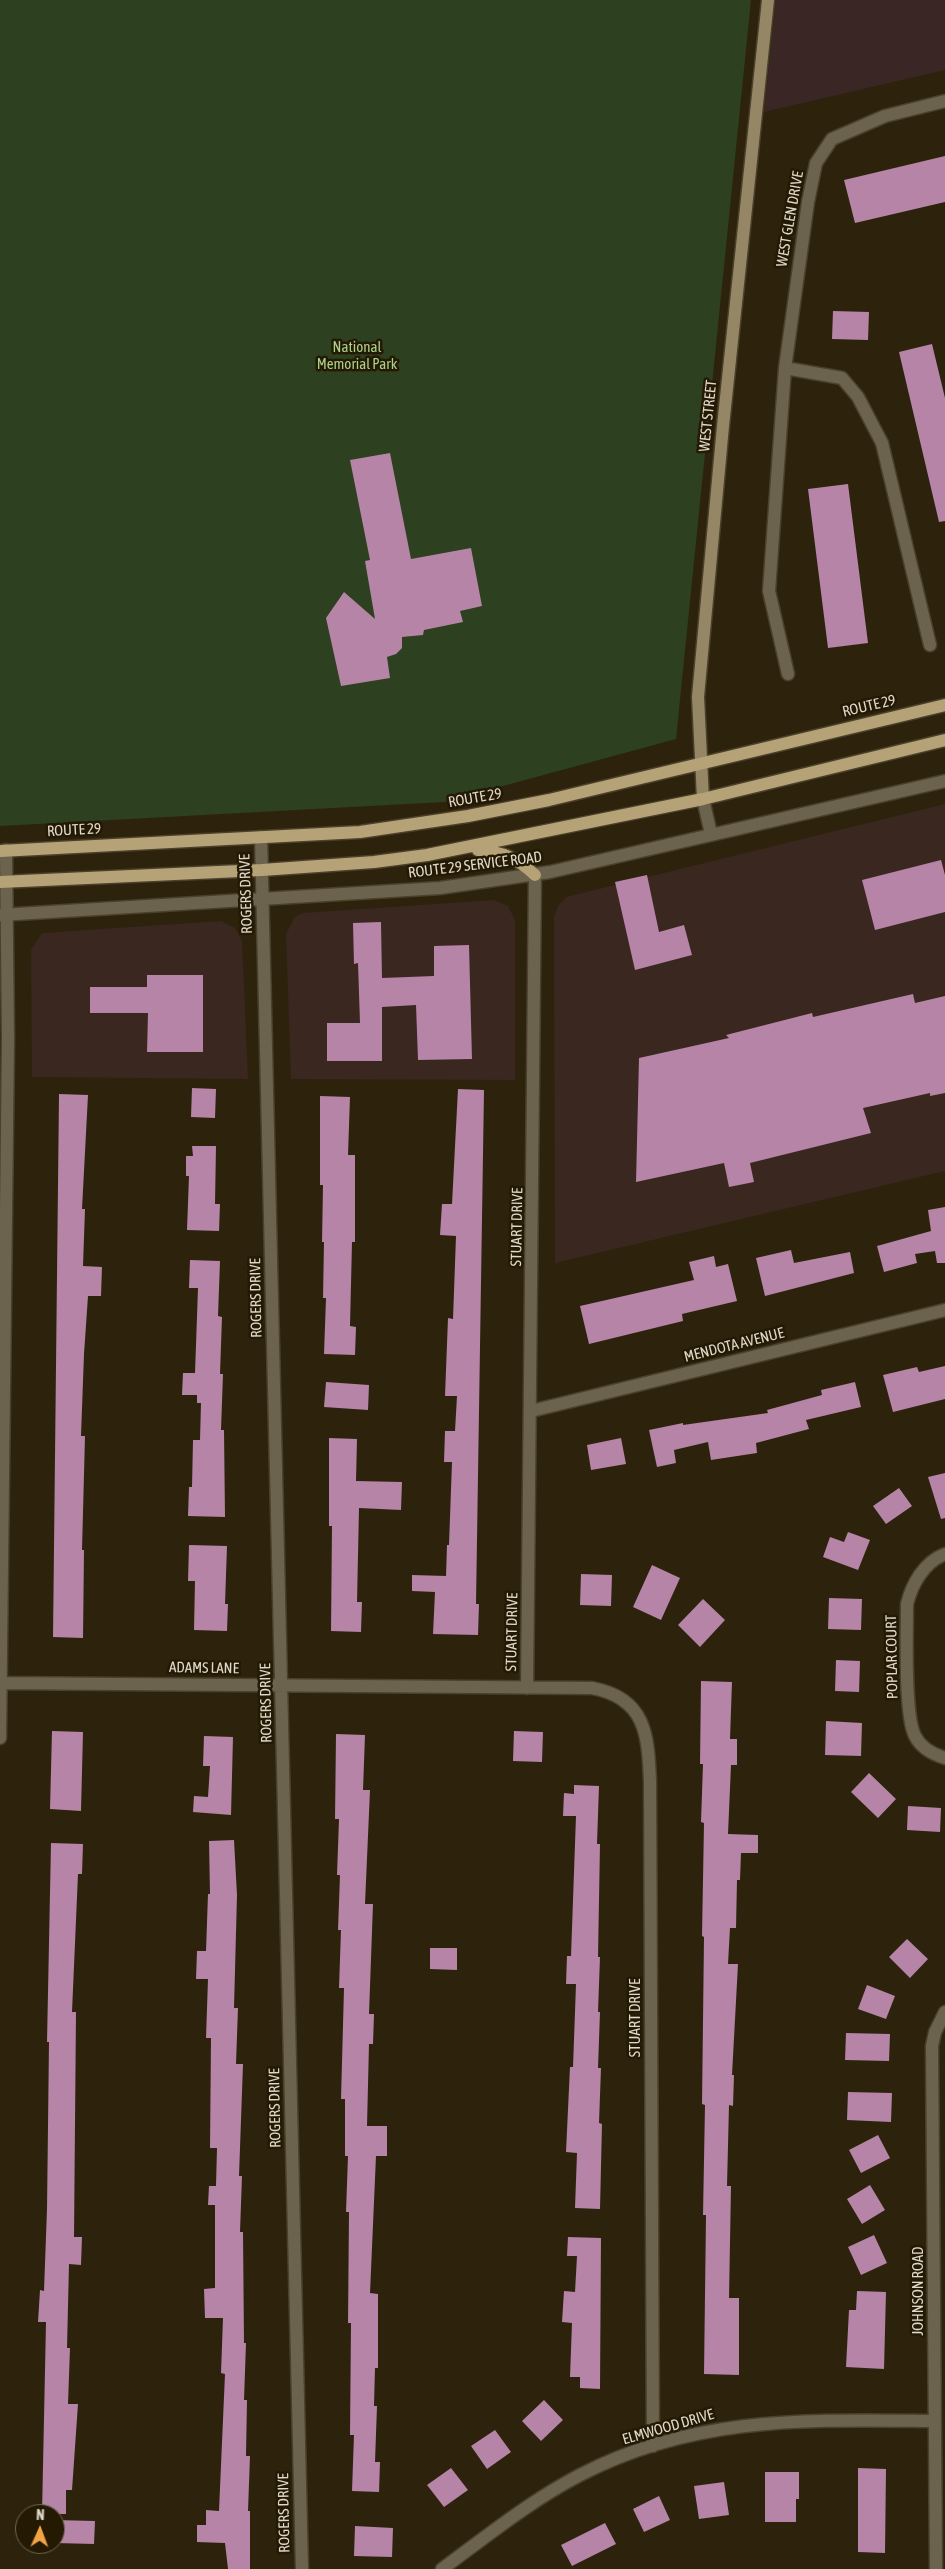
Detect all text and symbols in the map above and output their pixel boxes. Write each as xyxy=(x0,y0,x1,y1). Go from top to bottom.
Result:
street label: WEST GLEN DRIVE xyxy=(773,170,807,268)
park label: National Memorial Park xyxy=(317,338,397,373)
street label: WEST STREET xyxy=(695,379,721,453)
street label: ROUTE 29 xyxy=(841,691,897,721)
street label: ROUTE 29 xyxy=(447,784,503,812)
street label: ROUTE 29 xyxy=(47,820,101,840)
street label: ROUTE 29 SERVICE ROAD xyxy=(407,848,543,882)
street label: ROGERS DRIVE xyxy=(236,854,256,934)
street label: STUART DRIVE xyxy=(507,1188,527,1266)
street label: ROGERS DRIVE xyxy=(246,1258,266,1338)
street label: MENDOTA AVENUE xyxy=(682,1324,786,1366)
street label: STUART DRIVE xyxy=(502,1593,522,1671)
street label: POPLAR COURT xyxy=(882,1615,902,1699)
street label: ADAMS LANE xyxy=(169,1658,239,1678)
street label: ROGERS DRIVE xyxy=(256,1663,276,1743)
street label: STUART DRIVE xyxy=(626,1979,644,2057)
street label: ROGERS DRIVE xyxy=(265,2068,285,2148)
street label: JOHNSON ROAD xyxy=(909,2247,927,2335)
street label: ELMWOOD DRIVE xyxy=(620,2405,716,2449)
street label: ROGERS DRIVE xyxy=(274,2473,294,2553)
north arrow xyxy=(15,2504,65,2554)
text: N xyxy=(36,2507,45,2523)

